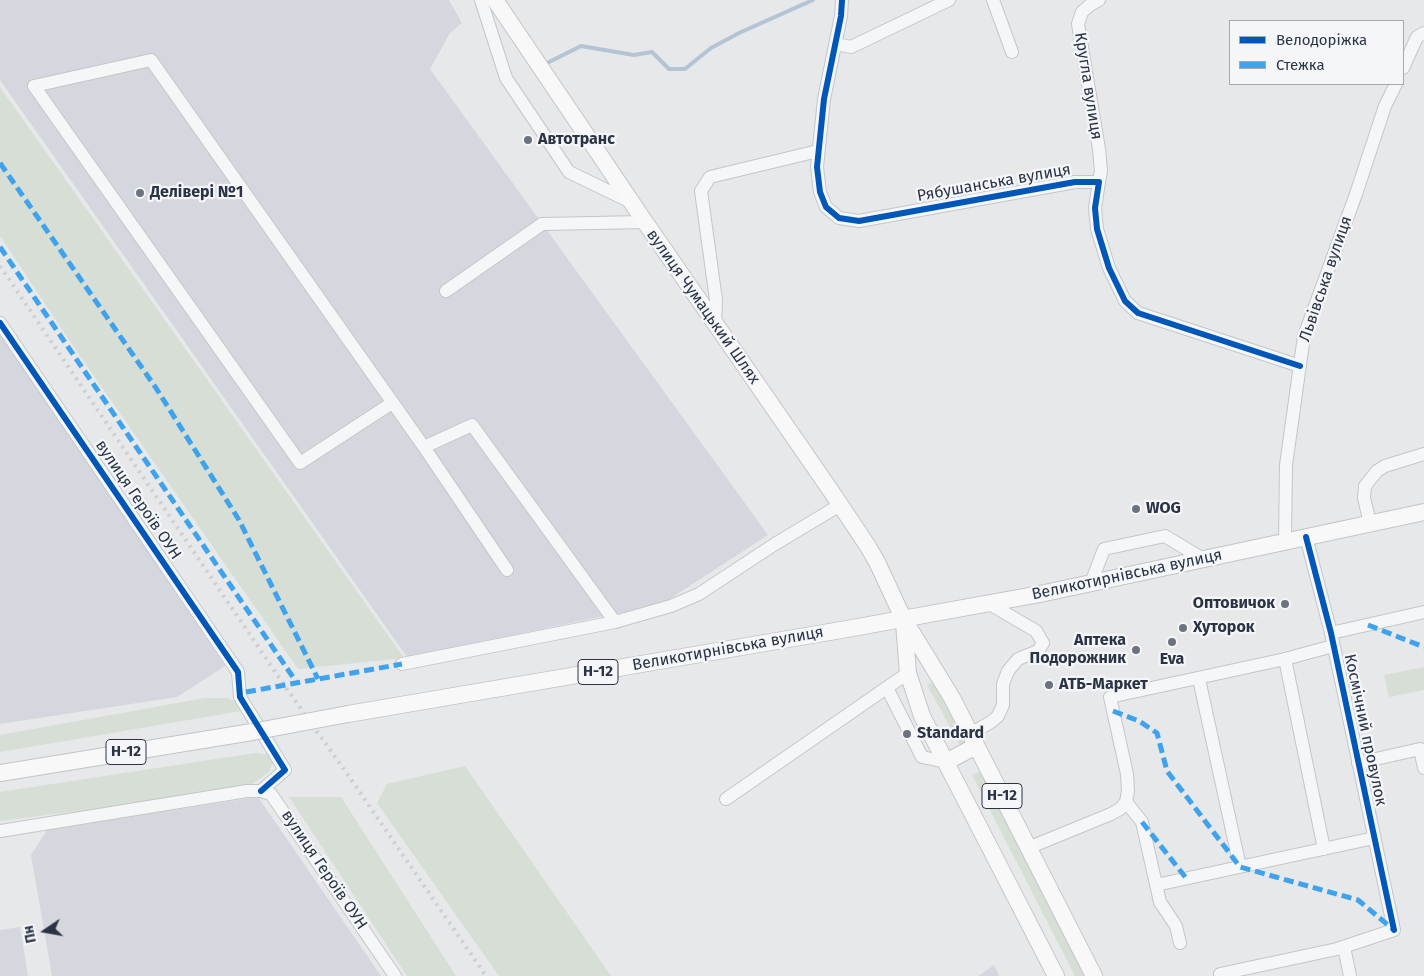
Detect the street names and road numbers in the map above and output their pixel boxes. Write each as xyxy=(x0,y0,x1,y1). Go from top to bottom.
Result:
street label: Кругла вулиця xyxy=(1070,31,1106,141)
street label: Рябушанська вулиця xyxy=(916,160,1072,206)
street label: Львівська вулиця xyxy=(1295,214,1357,344)
street label: вулиця Чумацький Шлях xyxy=(642,226,764,388)
street label: вулиця Героїв ОУН xyxy=(91,437,185,563)
street label: Великотирнівська вулиця xyxy=(1030,545,1224,605)
street label: Великотирнівська вулиця xyxy=(631,623,825,675)
street label: Космічний провулок xyxy=(1340,652,1390,808)
road number: Н-12 xyxy=(578,660,618,684)
road number: Н-12 xyxy=(106,740,146,764)
road number: Н-12 xyxy=(982,784,1022,808)
street label: вулиця Героїв ОУН xyxy=(277,807,371,933)

